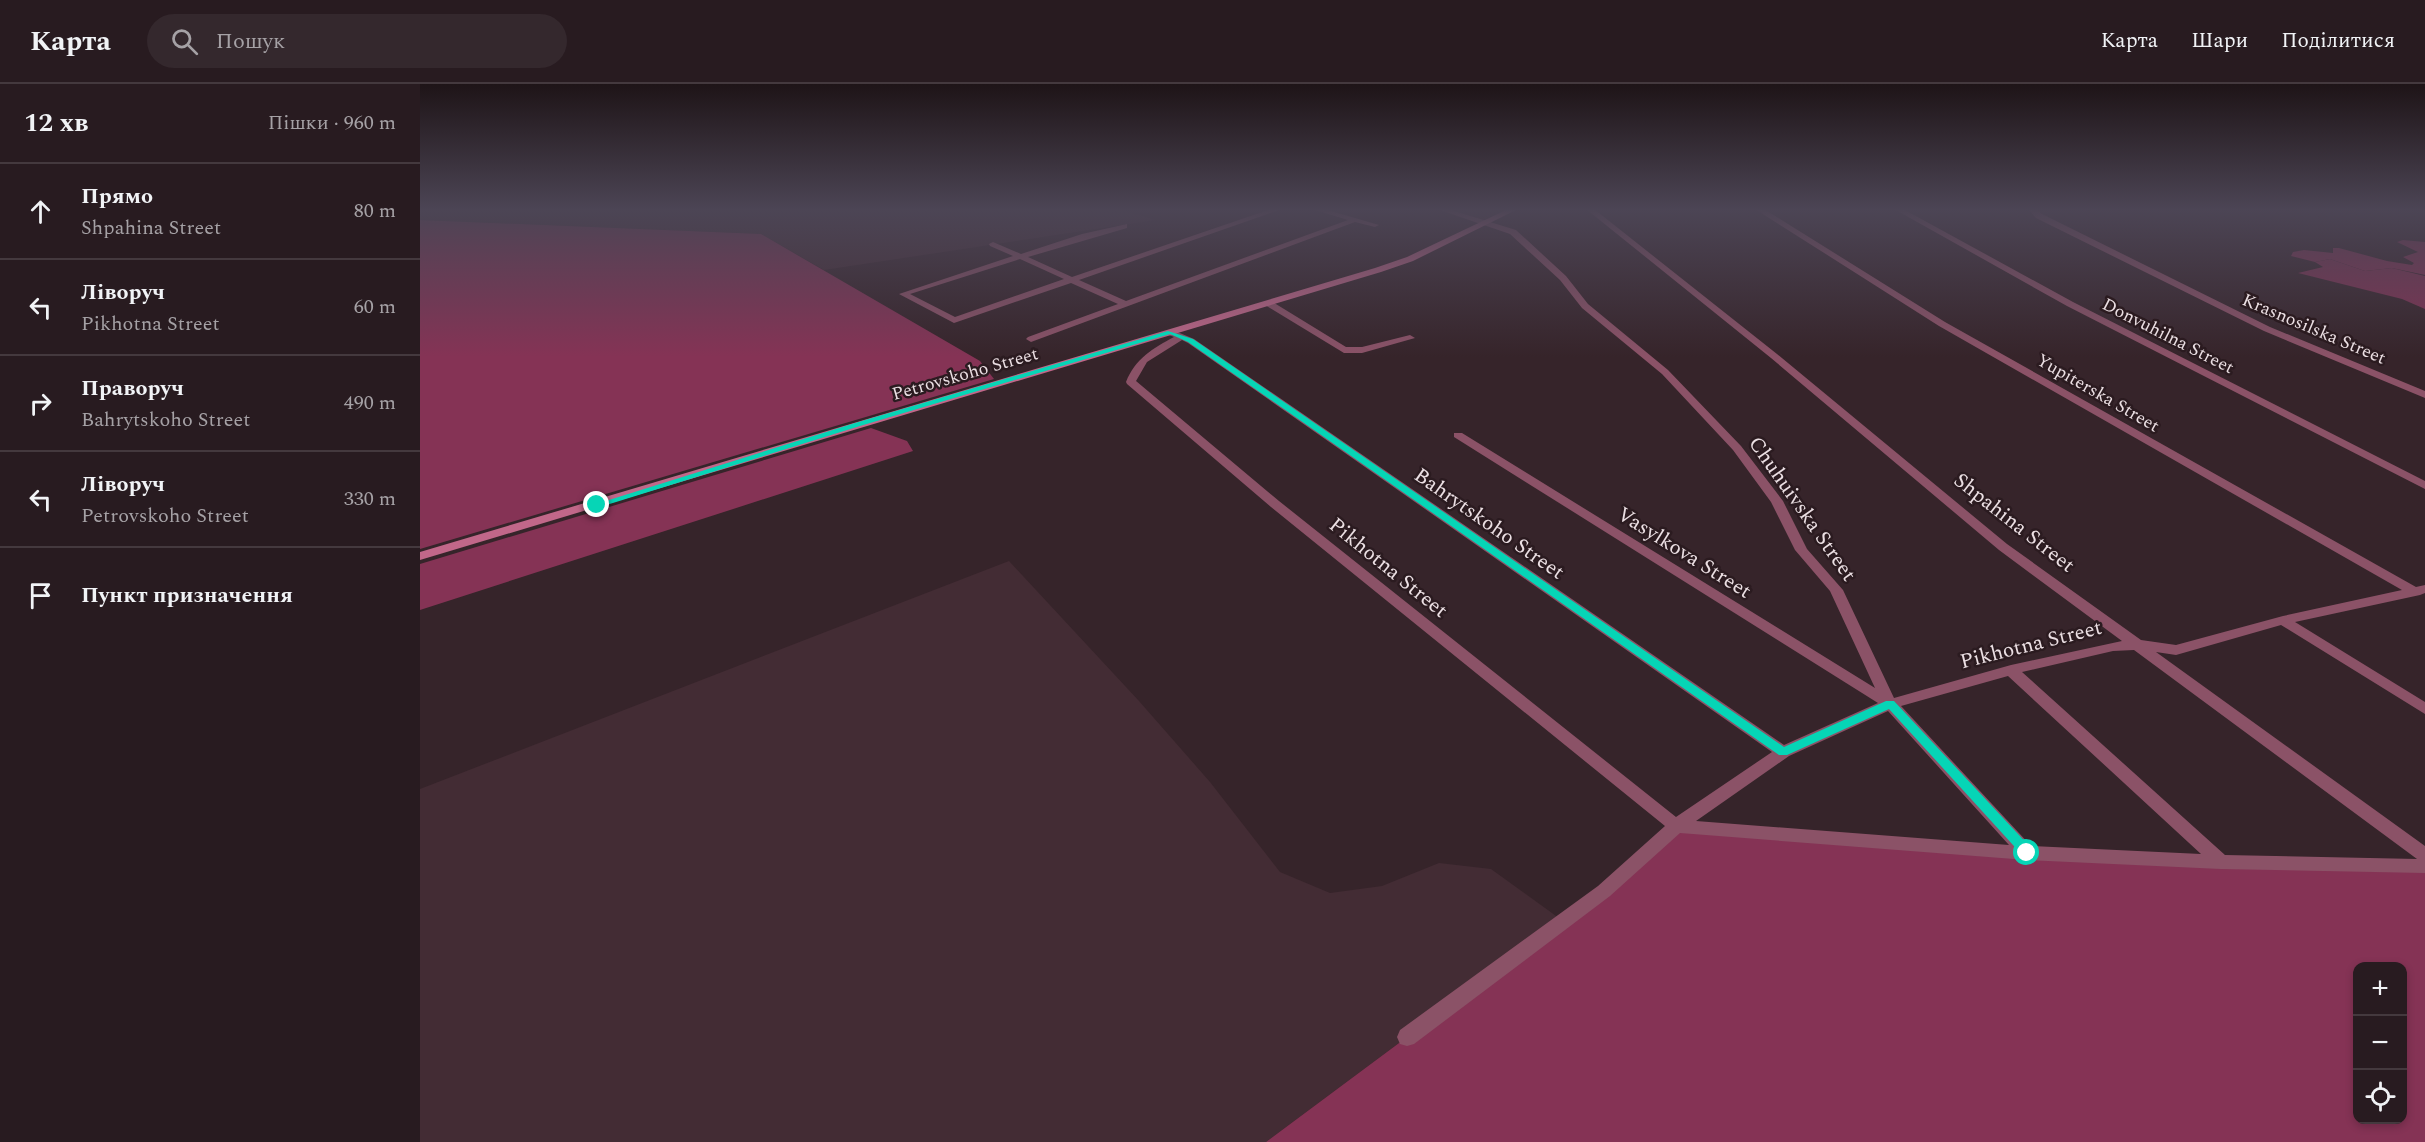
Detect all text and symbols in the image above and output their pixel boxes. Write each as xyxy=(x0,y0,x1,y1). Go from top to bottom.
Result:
search box xyxy=(147,14,567,68)
text: Карта xyxy=(30,20,111,63)
icon: search xyxy=(168,25,201,58)
text: Пошук xyxy=(216,25,285,58)
text: Карта xyxy=(2101,25,2158,57)
text: Шари xyxy=(2191,25,2248,57)
text: Поділитися xyxy=(2281,25,2395,57)
text: 12 хв xyxy=(24,103,88,143)
text: Пішки · 960 m xyxy=(268,108,396,138)
text: Прямо xyxy=(81,180,153,213)
icon: ahead xyxy=(24,195,57,228)
text: 80 m xyxy=(354,196,396,226)
text: Shpahina Street xyxy=(81,213,221,243)
text: Ліворуч xyxy=(81,276,165,309)
street label: Krasnosilska Street xyxy=(2238,287,2390,371)
icon: left xyxy=(24,291,57,324)
street label: Donvuhilna Street xyxy=(2097,291,2239,381)
text: 60 m xyxy=(354,292,396,322)
text: Pikhotna Street xyxy=(81,309,220,339)
street label: Petrovskoho Street xyxy=(889,340,1041,408)
street label: Yupiterska Street xyxy=(2031,347,2165,439)
text: Праворуч xyxy=(81,372,184,405)
icon: right xyxy=(24,387,57,420)
text: 490 m xyxy=(344,388,396,418)
text: Bahrytskoho Street xyxy=(81,405,250,435)
street label: Chuhuivska Street xyxy=(1740,430,1864,588)
street label: Bahrytskoho Street xyxy=(1407,460,1571,588)
street label: Shpahina Street xyxy=(1946,465,2082,581)
text: Ліворуч xyxy=(81,468,165,501)
icon: left xyxy=(24,483,57,516)
text: 330 m xyxy=(344,484,396,514)
route end xyxy=(583,491,609,517)
street label: Vasylkova Street xyxy=(1610,499,1758,607)
text: Petrovskoho Street xyxy=(81,501,249,531)
street label: Pikhotna Street xyxy=(1321,510,1455,626)
icon: arrive xyxy=(24,579,57,612)
text: Пункт призначення xyxy=(81,579,293,612)
street label: Pikhotna Street xyxy=(1957,612,2105,678)
route start xyxy=(2013,839,2039,865)
map controls xyxy=(2353,962,2407,1124)
button: + xyxy=(2353,962,2407,1016)
button: − xyxy=(2353,1016,2407,1070)
button: locate xyxy=(2353,1070,2407,1124)

